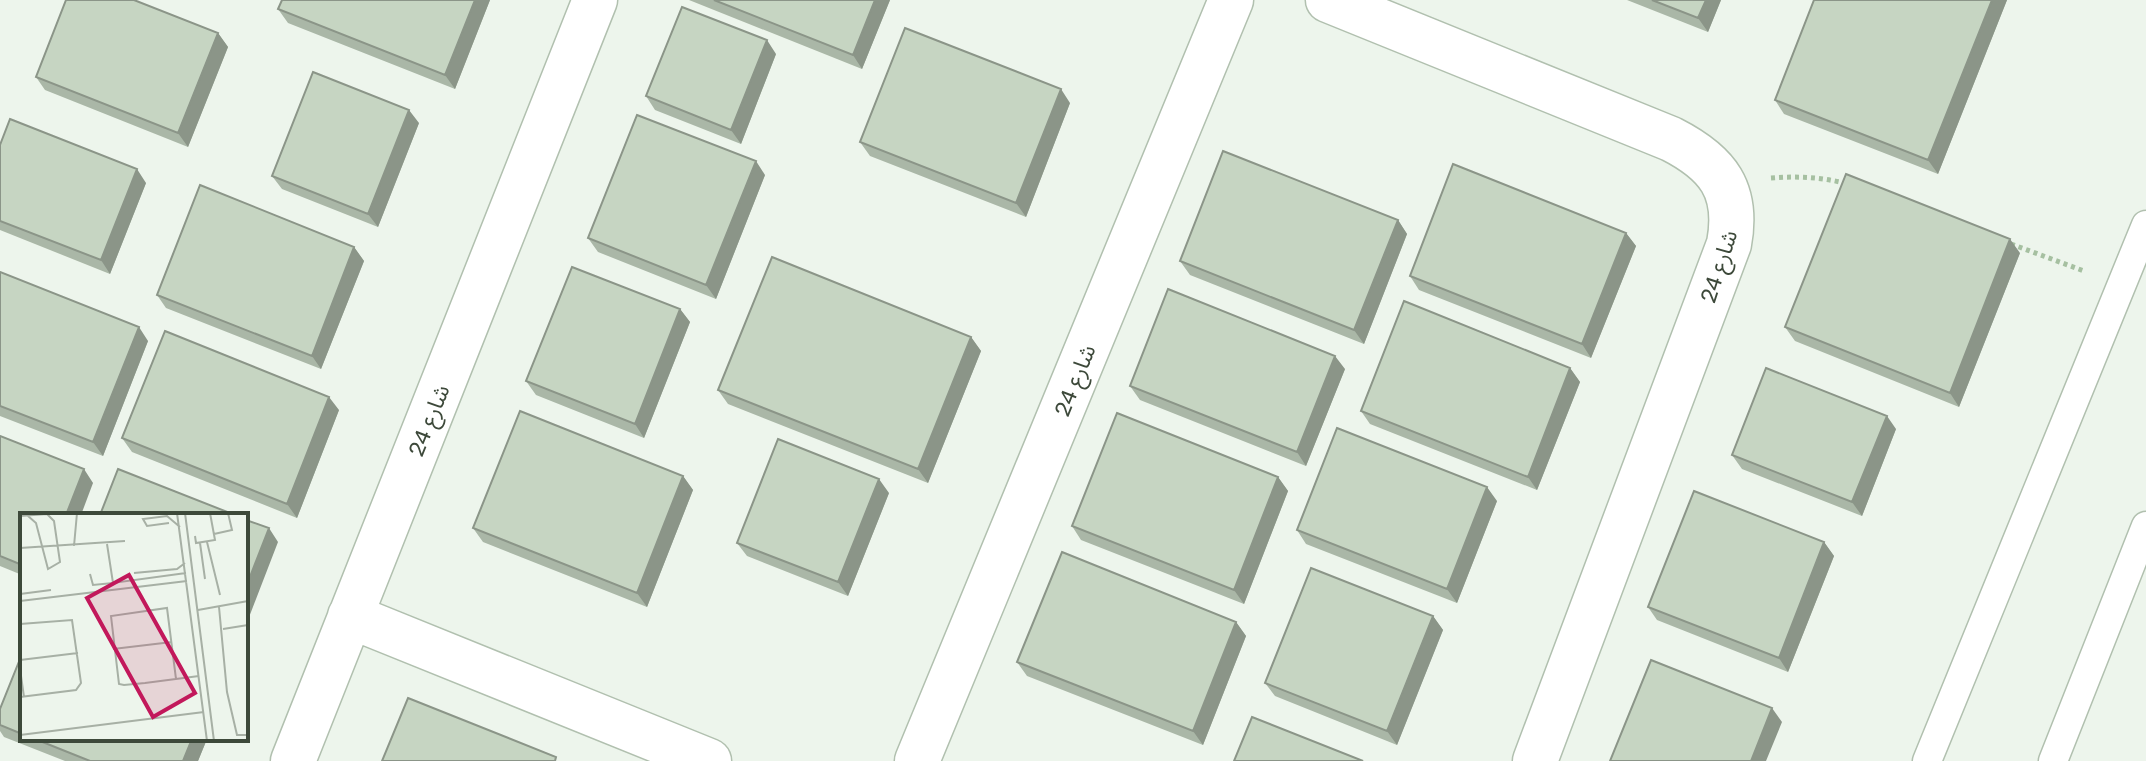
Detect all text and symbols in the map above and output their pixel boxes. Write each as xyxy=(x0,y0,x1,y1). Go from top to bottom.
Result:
street label: شارع 24 xyxy=(1694,226,1746,307)
street label: شارع 24 xyxy=(1048,340,1104,421)
street label: شارع 24 xyxy=(402,380,458,461)
inset map xyxy=(20,513,248,741)

